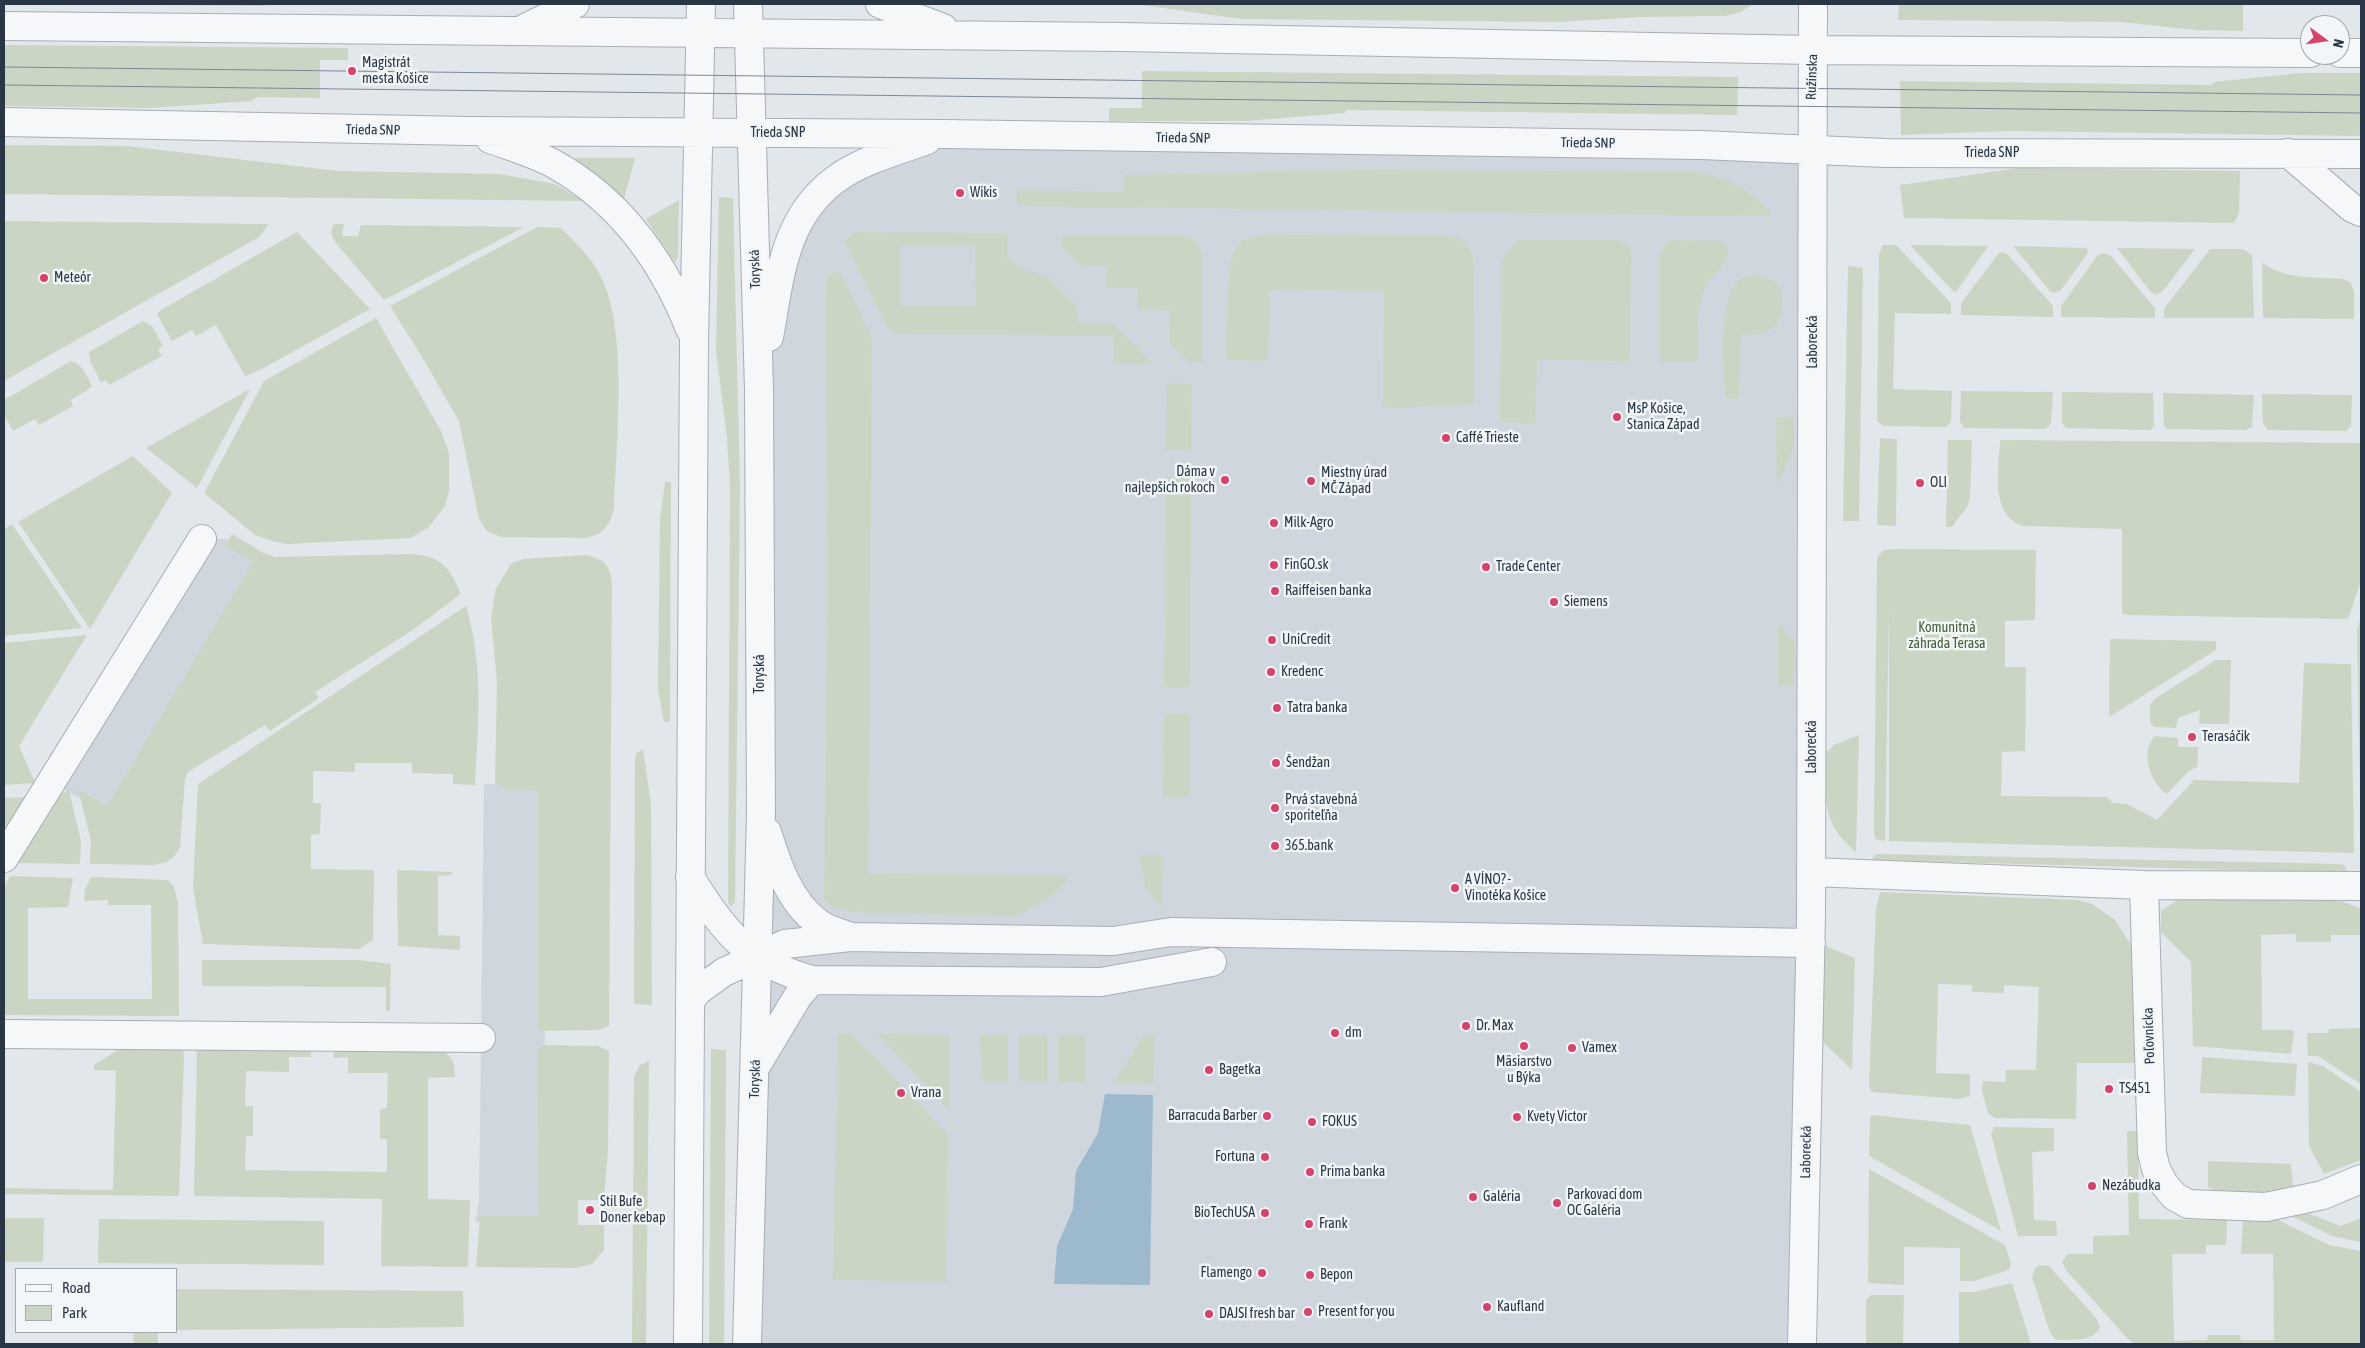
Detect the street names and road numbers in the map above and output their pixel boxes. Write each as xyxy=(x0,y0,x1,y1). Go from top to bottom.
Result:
street label: Ružínska xyxy=(1803,54,1821,100)
street label: Trieda SNP xyxy=(345,121,401,139)
street label: Trieda SNP xyxy=(750,125,806,141)
street label: Trieda SNP xyxy=(1155,129,1211,147)
street label: Trieda SNP xyxy=(1560,134,1616,152)
street label: Trieda SNP xyxy=(1964,145,2020,161)
street label: Toryská xyxy=(746,249,764,289)
street label: Laborecká xyxy=(1805,315,1821,369)
street label: Toryská xyxy=(752,654,768,694)
street label: Laborecká xyxy=(1804,720,1820,774)
street label: Poľovnícka xyxy=(2140,1007,2158,1065)
street label: Toryská xyxy=(746,1059,764,1099)
street label: Laborecká xyxy=(1797,1125,1815,1179)

